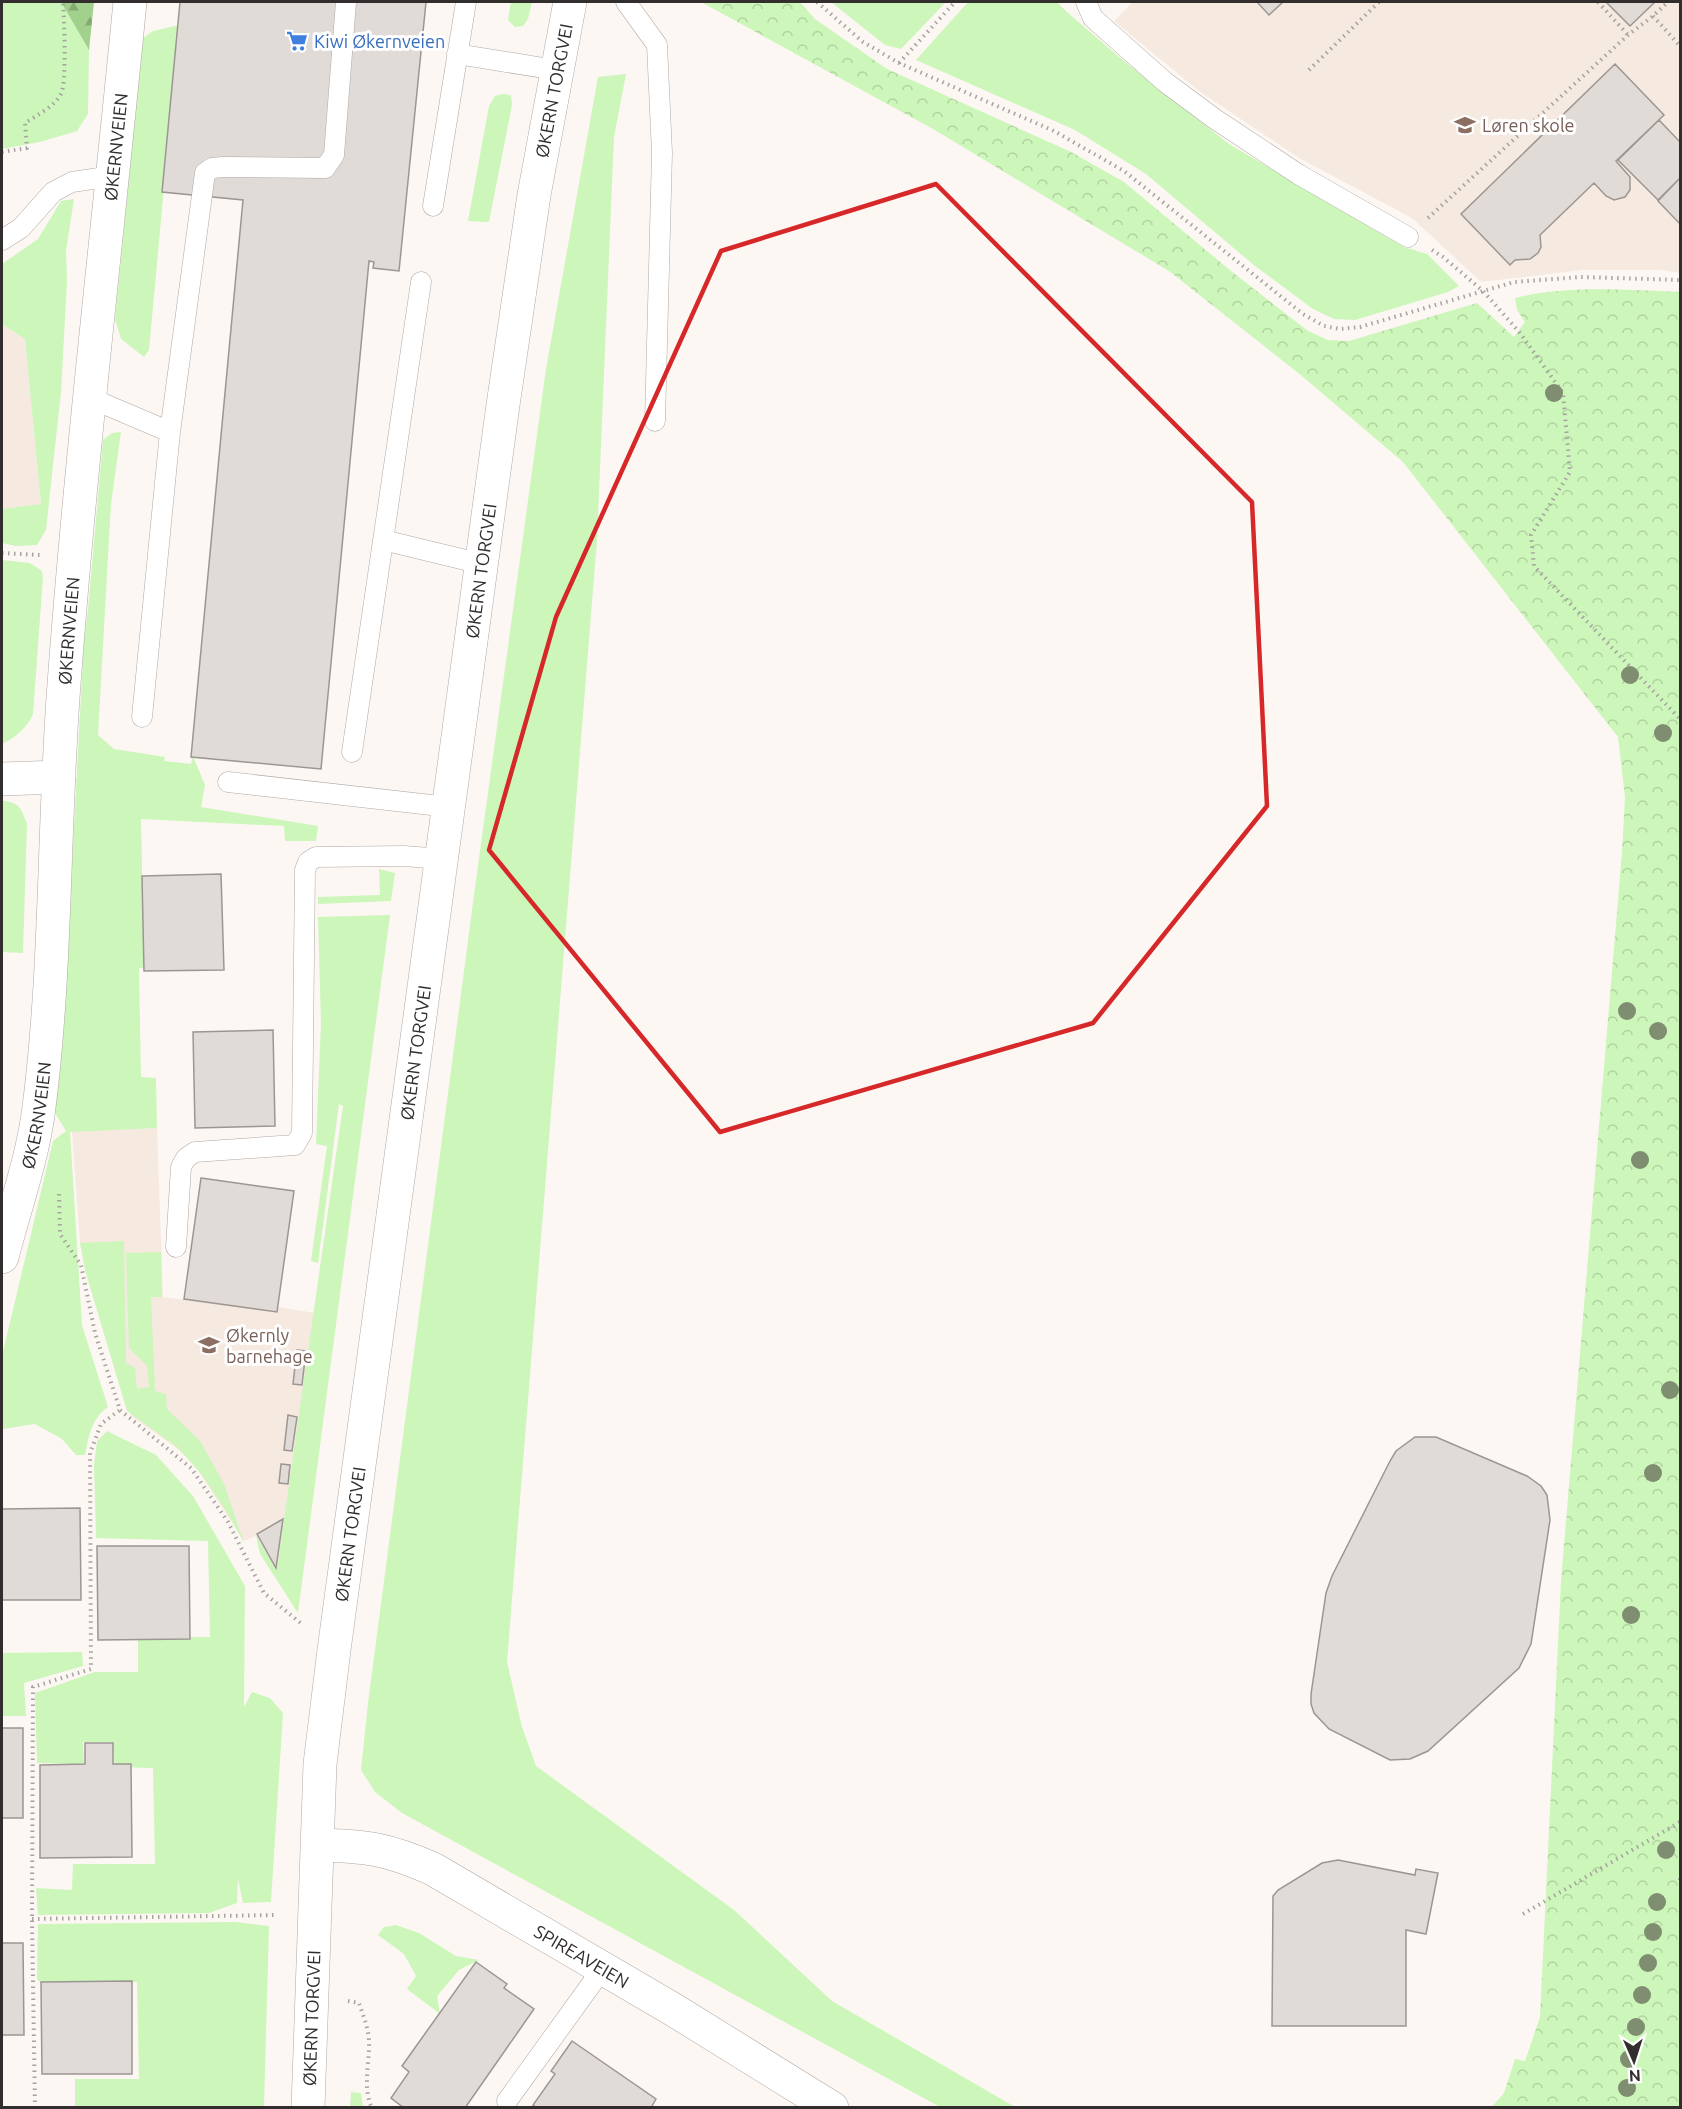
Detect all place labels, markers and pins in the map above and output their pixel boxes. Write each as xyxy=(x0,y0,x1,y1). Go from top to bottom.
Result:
supermarket icon: Kiwi Økernveien xyxy=(285,29,309,53)
place label: Kiwi Økernveien xyxy=(314,31,445,51)
school or university icon: Løren skole xyxy=(1453,113,1477,137)
place label: Løren skole xyxy=(1482,115,1575,135)
place label: Økernly barnehage xyxy=(226,1325,313,1366)
school or university icon: Økernly barnehage xyxy=(197,1333,221,1357)

